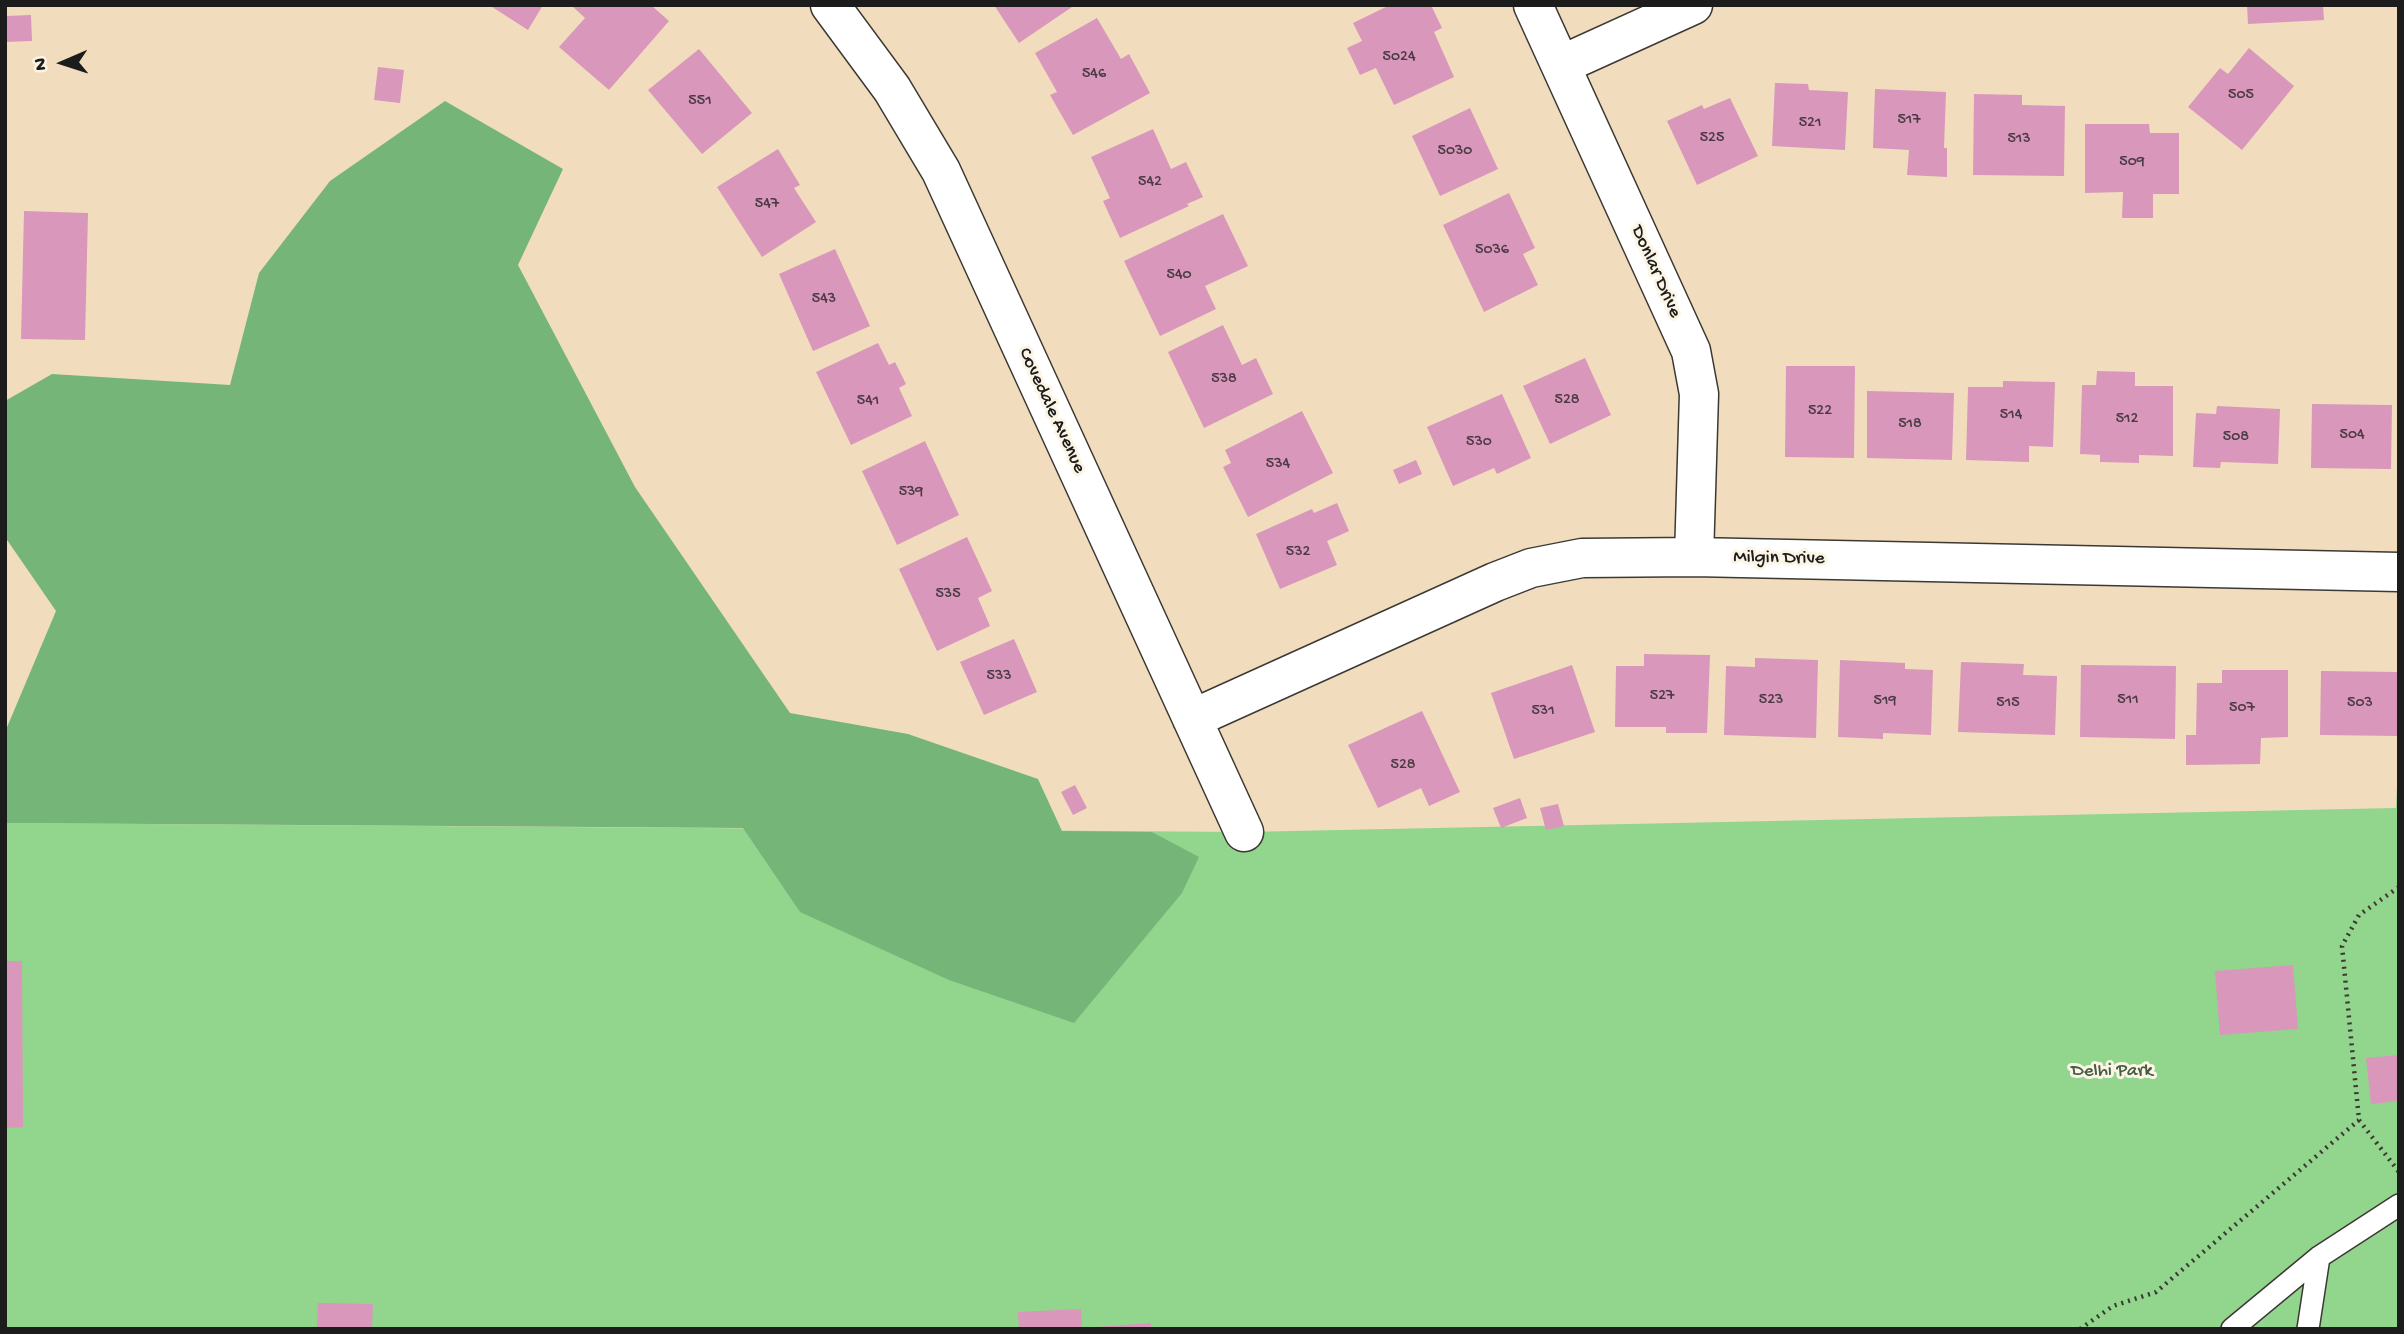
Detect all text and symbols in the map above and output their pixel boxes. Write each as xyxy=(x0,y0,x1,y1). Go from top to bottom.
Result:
north arrow xyxy=(28,28,98,98)
house number: 5024 xyxy=(1383,48,1415,68)
text: N xyxy=(30,57,53,71)
house number: 546 xyxy=(1082,65,1106,85)
house number: 505 xyxy=(2228,86,2254,106)
house number: 551 xyxy=(688,92,712,112)
house number: 517 xyxy=(1897,111,1921,131)
house number: 521 xyxy=(1799,114,1821,134)
house number: 525 xyxy=(1700,129,1724,149)
house number: 513 xyxy=(2007,130,2031,150)
house number: 5030 xyxy=(1438,142,1472,162)
house number: 509 xyxy=(2119,153,2145,173)
house number: 542 xyxy=(1138,173,1162,193)
house number: 547 xyxy=(755,195,779,215)
street label: Donlar Drive xyxy=(1625,222,1685,322)
house number: 5036 xyxy=(1475,241,1509,261)
house number: 540 xyxy=(1166,266,1192,286)
house number: 543 xyxy=(812,290,836,310)
street label: Covedale Avenue xyxy=(1012,345,1090,477)
house number: 538 xyxy=(1211,370,1237,390)
house number: 528 xyxy=(1554,391,1580,411)
house number: 541 xyxy=(857,392,879,412)
house number: 522 xyxy=(1808,402,1832,422)
house number: 514 xyxy=(2000,406,2022,426)
house number: 512 xyxy=(2116,410,2138,430)
house number: 518 xyxy=(1898,415,1922,435)
house number: 504 xyxy=(2339,426,2365,446)
house number: 508 xyxy=(2223,428,2249,448)
house number: 530 xyxy=(1466,433,1492,453)
house number: 534 xyxy=(1266,455,1290,475)
house number: 539 xyxy=(899,483,923,503)
house number: 532 xyxy=(1286,543,1310,563)
street label: Milgin Drive xyxy=(1733,547,1825,571)
house number: 535 xyxy=(935,585,961,605)
house number: 533 xyxy=(986,667,1012,687)
house number: 527 xyxy=(1650,687,1674,707)
house number: 523 xyxy=(1759,691,1783,711)
house number: 511 xyxy=(2117,691,2139,711)
house number: 519 xyxy=(1874,692,1896,712)
house number: 515 xyxy=(1996,694,2020,714)
house number: 503 xyxy=(2347,694,2373,714)
house number: 507 xyxy=(2229,699,2255,719)
house number: 531 xyxy=(1531,702,1555,722)
house number: 528 xyxy=(1390,756,1416,776)
park label: Delhi Park xyxy=(2071,1061,2153,1083)

